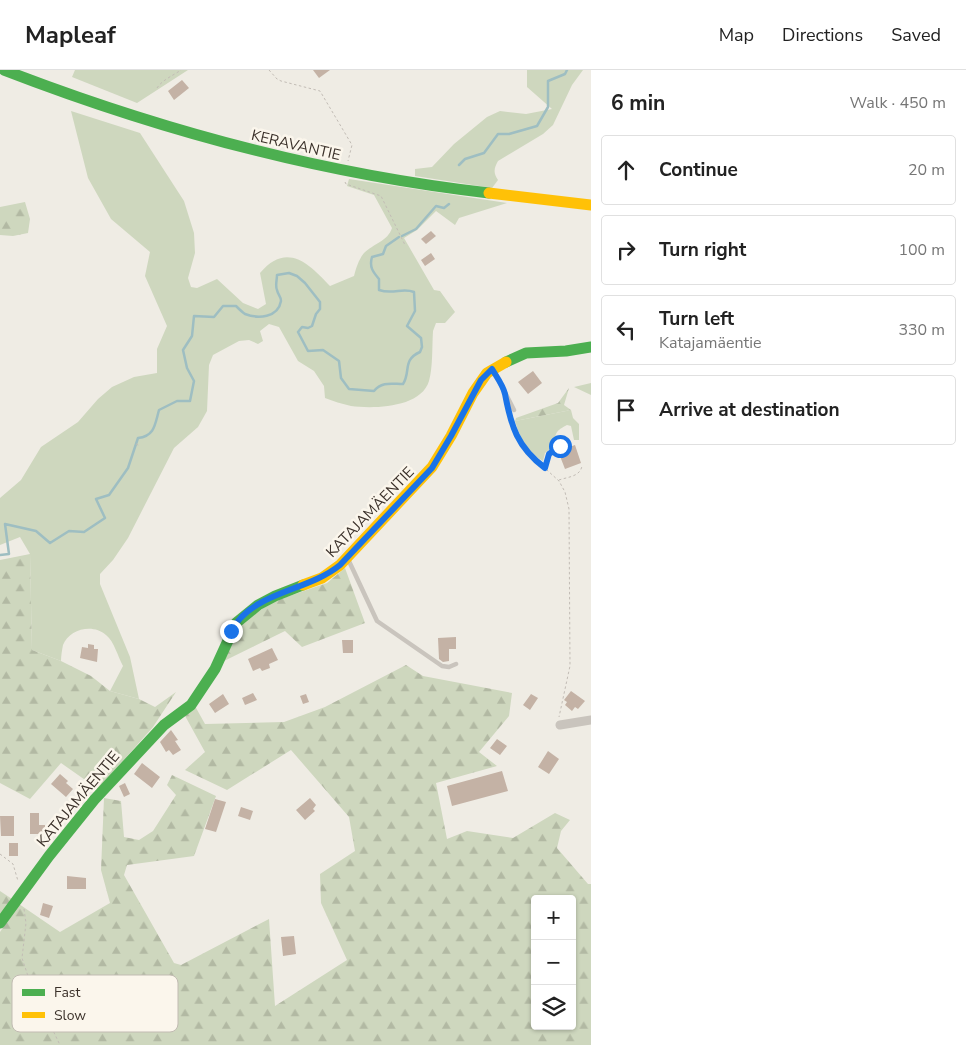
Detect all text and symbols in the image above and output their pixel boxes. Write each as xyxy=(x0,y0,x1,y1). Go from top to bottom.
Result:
text: Mapleaf xyxy=(25,19,116,51)
text: Map xyxy=(719,23,754,47)
text: Directions xyxy=(782,23,863,47)
text: Saved xyxy=(891,23,941,47)
text: 6 min xyxy=(611,89,665,117)
text: Walk · 450 m xyxy=(850,92,946,114)
street label: KERAVANTIE xyxy=(249,125,343,165)
icon: ahead xyxy=(612,156,640,184)
text: Continue xyxy=(659,157,738,183)
text: 20 m xyxy=(908,159,945,181)
icon: right xyxy=(612,236,640,264)
text: Turn right xyxy=(659,237,746,263)
text: 100 m xyxy=(898,239,945,261)
text: Turn left xyxy=(659,306,734,332)
icon: left xyxy=(612,316,640,344)
text: 330 m xyxy=(898,319,945,341)
text: Katajamäentie xyxy=(659,332,761,354)
icon: arrive xyxy=(612,396,640,424)
text: Arrive at destination xyxy=(659,397,840,423)
route start xyxy=(549,435,572,458)
street label: KATAJAMÄENTIE xyxy=(322,462,418,562)
route end xyxy=(220,620,243,643)
street label: KATAJAMÄENTIE xyxy=(32,747,124,851)
map controls xyxy=(531,895,576,1030)
button: + xyxy=(531,895,576,940)
button: − xyxy=(531,940,576,985)
legend xyxy=(12,975,178,1032)
text: Fast xyxy=(54,983,80,1002)
button: layers xyxy=(531,985,576,1030)
text: Slow xyxy=(54,1006,86,1025)

